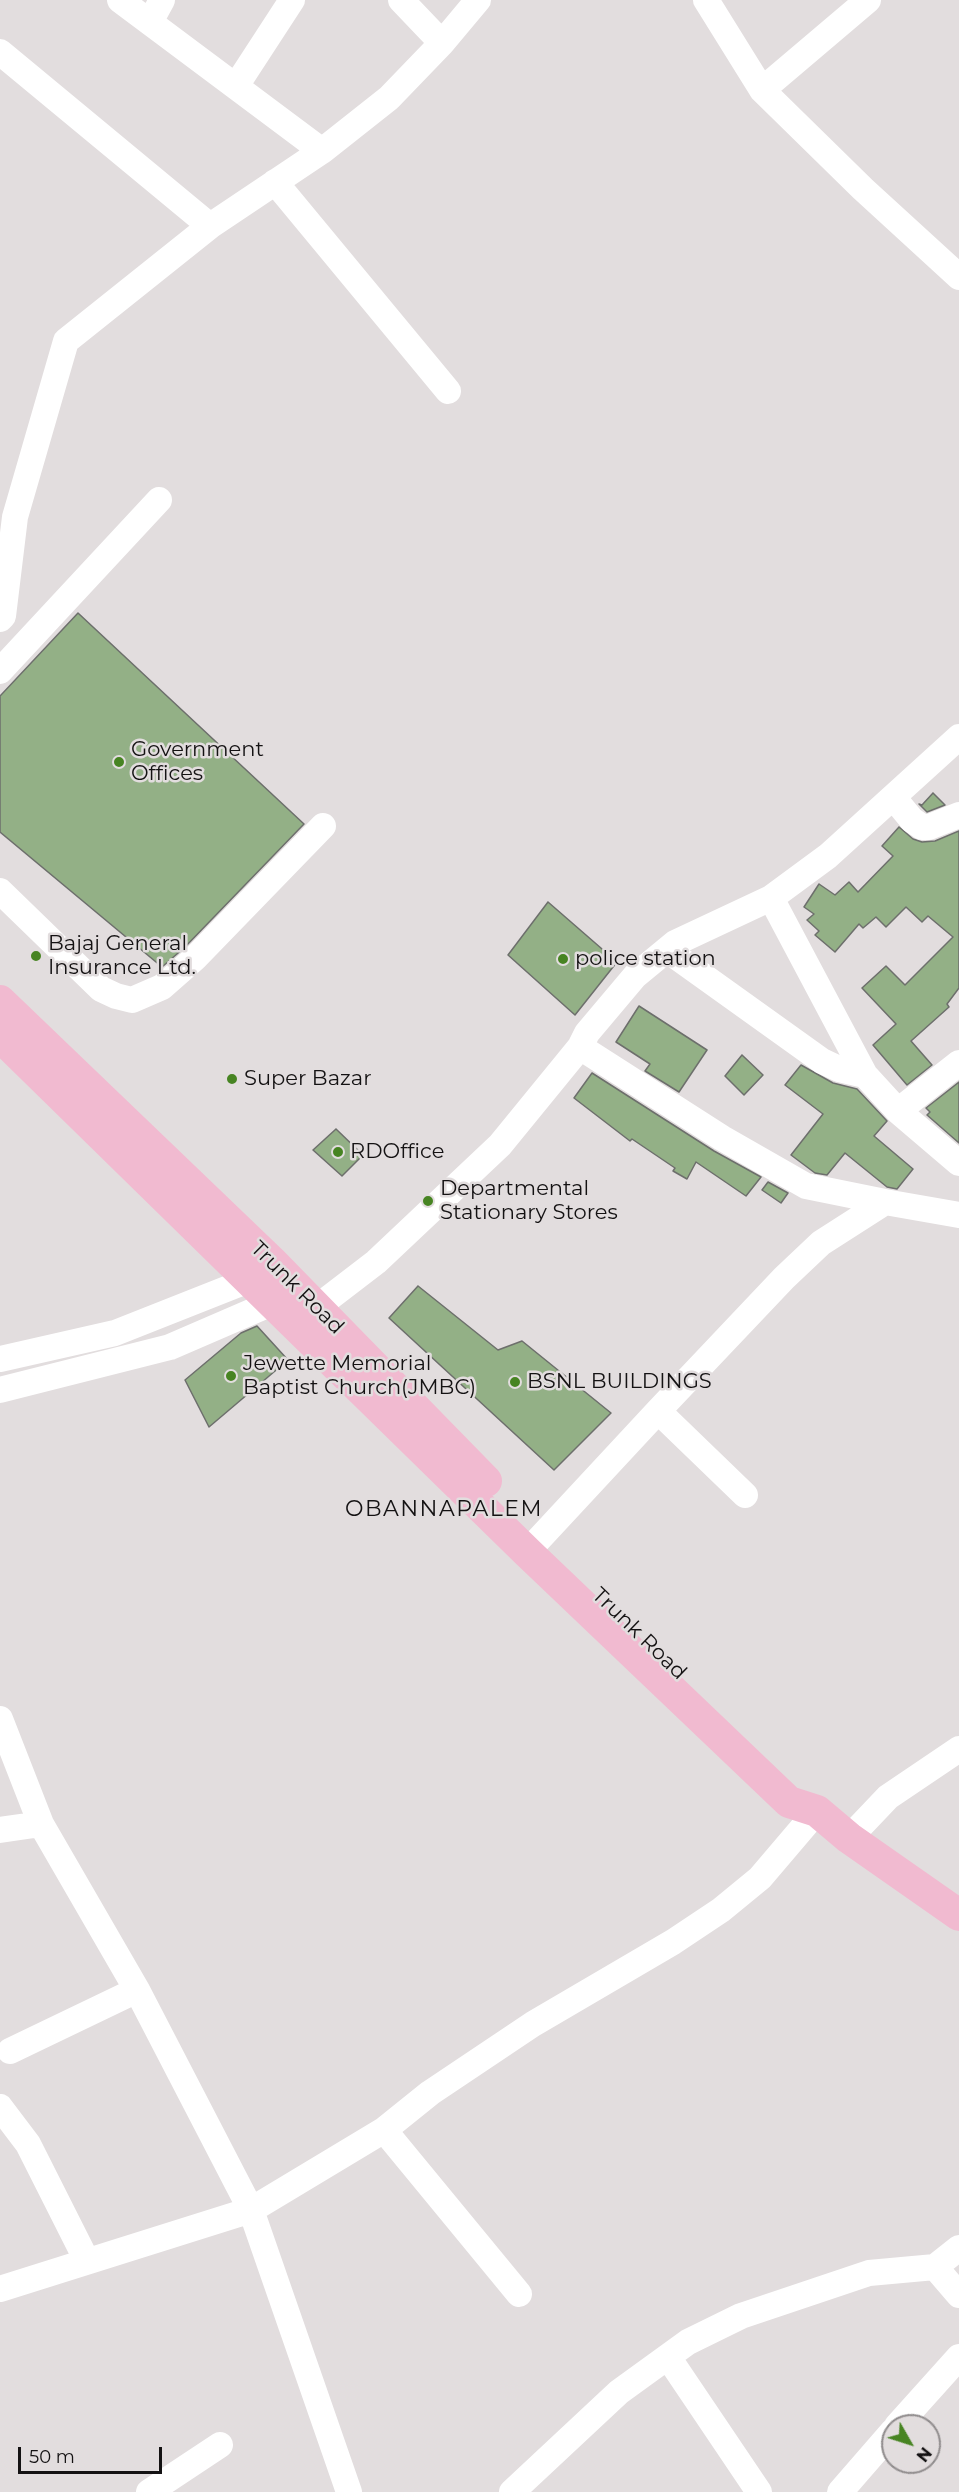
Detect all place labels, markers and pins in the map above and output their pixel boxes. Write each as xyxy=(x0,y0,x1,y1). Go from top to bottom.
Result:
place label: Government Offices xyxy=(131,737,264,787)
marker: Government Offices xyxy=(112,755,126,769)
place label: Bajaj General Insurance Ltd. xyxy=(48,931,196,981)
place label: police station xyxy=(575,946,716,972)
marker: Bajaj General Insurance Ltd. xyxy=(29,949,43,963)
marker: police station xyxy=(556,952,570,966)
place label: Super Bazar xyxy=(244,1066,372,1092)
marker: Super Bazar xyxy=(225,1072,239,1086)
place label: RDOffice xyxy=(350,1139,444,1165)
marker: RDOffice xyxy=(331,1145,345,1159)
place label: Departmental Stationary Stores xyxy=(440,1176,618,1226)
marker: Departmental Stationary Stores xyxy=(421,1194,435,1208)
place label: Jewette Memorial Baptist Church(JMBC) xyxy=(243,1351,476,1401)
marker: Jewette Memorial Baptist Church(JMBC) xyxy=(224,1369,238,1383)
place label: BSNL BUILDINGS xyxy=(527,1369,712,1395)
marker: BSNL BUILDINGS xyxy=(508,1375,522,1389)

